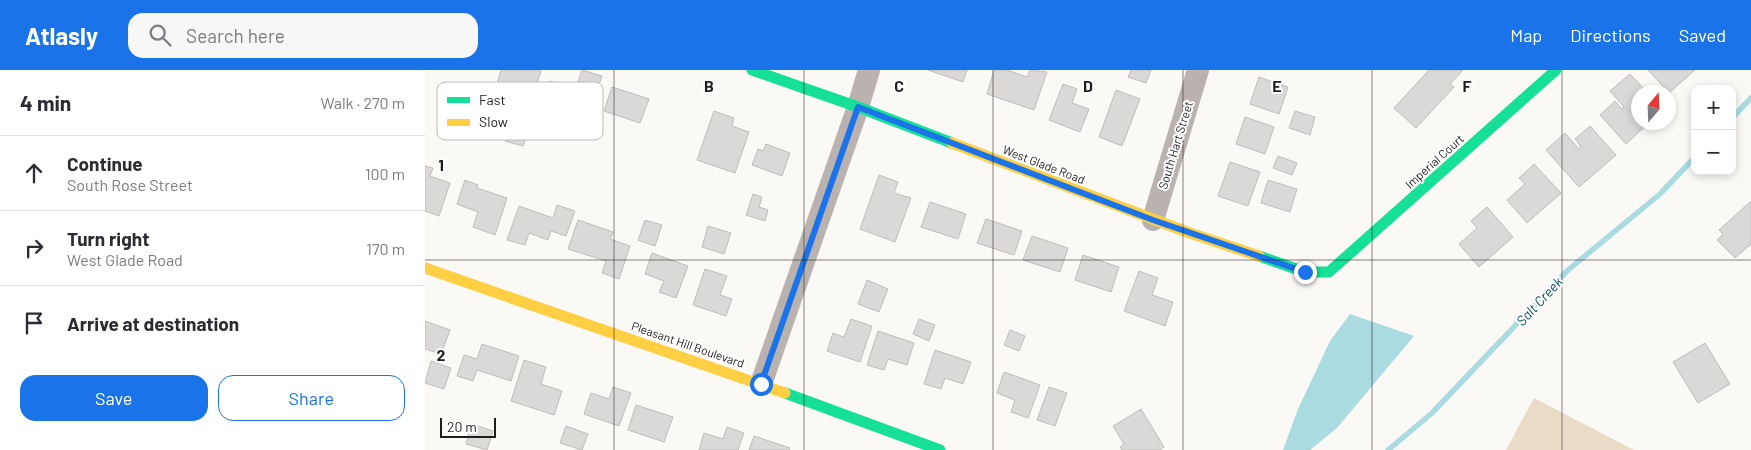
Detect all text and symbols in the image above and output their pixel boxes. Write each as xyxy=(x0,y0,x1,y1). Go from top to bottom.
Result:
search box xyxy=(128,13,478,58)
text: Atlasly xyxy=(25,21,98,50)
icon: search xyxy=(146,21,174,49)
text: Search here xyxy=(186,24,285,47)
text: Map xyxy=(1510,24,1542,46)
text: Directions xyxy=(1570,24,1651,46)
text: Saved xyxy=(1679,24,1726,46)
text: B xyxy=(704,76,714,95)
text: C xyxy=(894,76,904,95)
text: D xyxy=(1083,76,1093,95)
text: E xyxy=(1272,76,1282,95)
text: F xyxy=(1463,76,1472,95)
legend xyxy=(437,82,603,140)
north arrow xyxy=(1631,85,1676,130)
map controls xyxy=(1691,85,1736,175)
button: + xyxy=(1691,85,1736,130)
text: 4 min xyxy=(20,90,71,115)
text: Fast xyxy=(479,91,505,108)
text: Walk · 270 m xyxy=(320,93,405,112)
street label: South Hart Street xyxy=(1155,99,1195,191)
text: Slow xyxy=(479,113,508,130)
button: − xyxy=(1691,130,1736,175)
street label: Imperial Court xyxy=(1402,131,1466,191)
street label: West Glade Road xyxy=(1001,142,1087,186)
text: Continue xyxy=(67,152,143,175)
text: 1 xyxy=(438,155,444,174)
icon: ahead xyxy=(20,159,48,187)
text: 100 m xyxy=(365,164,405,183)
text: South Rose Street xyxy=(67,175,193,194)
text: Turn right xyxy=(67,227,149,250)
icon: right xyxy=(20,234,48,262)
text: 170 m xyxy=(366,239,405,258)
text: West Glade Road xyxy=(67,250,183,269)
route end xyxy=(1294,261,1317,284)
water label: Salt Creek xyxy=(1512,273,1566,329)
icon: arrive xyxy=(20,309,48,337)
text: Arrive at destination xyxy=(67,312,239,335)
street label: Pleasant Hill Boulevard xyxy=(630,318,746,370)
text: 2 xyxy=(437,345,446,364)
route start xyxy=(750,373,773,396)
button: Save xyxy=(20,375,208,421)
button: Share xyxy=(218,375,405,421)
scale bar xyxy=(440,415,496,438)
text: 20 m xyxy=(447,418,477,435)

